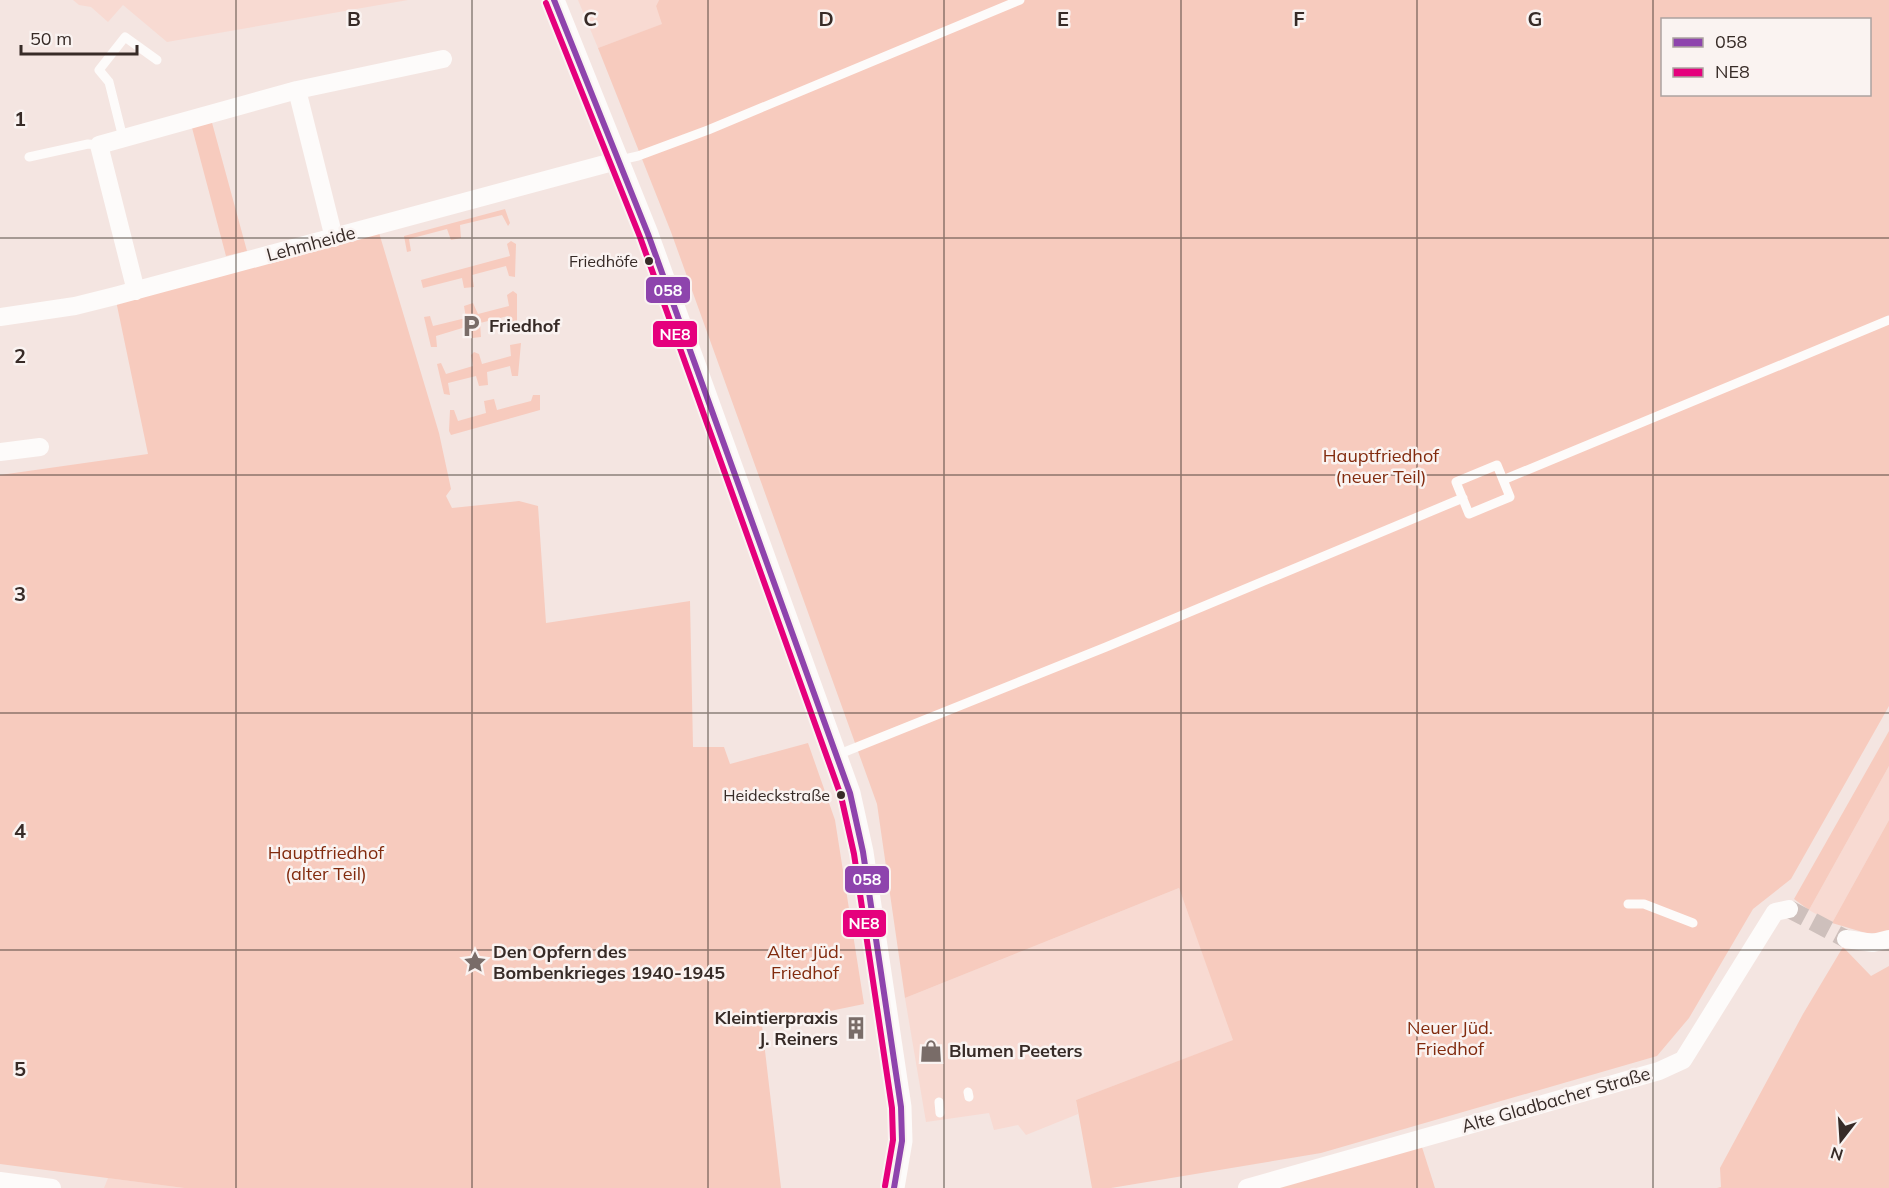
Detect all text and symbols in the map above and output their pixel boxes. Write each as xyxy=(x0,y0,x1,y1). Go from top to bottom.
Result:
text: B xyxy=(347,6,361,31)
text: C xyxy=(583,6,597,31)
text: D xyxy=(818,6,834,31)
text: E xyxy=(1057,6,1069,31)
text: F xyxy=(1293,6,1305,31)
text: G xyxy=(1528,6,1542,31)
scale bar xyxy=(21,18,136,56)
legend xyxy=(1661,18,1871,96)
text: 50 m xyxy=(30,27,72,50)
text: 058 xyxy=(1715,30,1747,53)
text: NE8 xyxy=(1715,60,1750,83)
text: 1 xyxy=(14,106,26,131)
street label: Lehmheide xyxy=(264,221,358,266)
place label: Friedhöfe xyxy=(569,251,638,271)
marker: Friedhöfe xyxy=(643,255,655,267)
line badge: 058 xyxy=(645,276,691,304)
text: 058 xyxy=(654,280,683,300)
parking icon: Friedhof xyxy=(458,313,484,339)
place label: Friedhof xyxy=(489,314,560,337)
line badge: NE8 xyxy=(652,320,698,348)
text: NE8 xyxy=(659,324,691,344)
text: 2 xyxy=(14,343,26,368)
park label: Hauptfriedhof (neuer Teil) xyxy=(1323,444,1440,488)
text: 3 xyxy=(14,581,26,606)
place label: Heideckstraße xyxy=(723,785,830,805)
marker: Heideckstraße xyxy=(835,789,847,801)
text: 4 xyxy=(14,818,26,843)
park label: Hauptfriedhof (alter Teil) xyxy=(268,841,385,885)
line badge: 058 xyxy=(844,865,890,894)
text: 058 xyxy=(853,869,882,889)
line badge: NE8 xyxy=(842,909,887,938)
text: NE8 xyxy=(848,913,880,933)
place label: Den Opfern des Bombenkrieges 1940-1945 xyxy=(493,940,725,984)
park label: Alter Jüd. Friedhof xyxy=(767,940,843,984)
place icon: Den Opfern des Bombenkrieges 1940-1945 xyxy=(462,949,488,975)
place label: Kleintierpraxis J. Reiners xyxy=(715,1006,838,1050)
building icon: Kleintierpraxis J. Reiners xyxy=(843,1015,869,1041)
park label: Neuer Jüd. Friedhof xyxy=(1407,1016,1493,1060)
shop icon: Blumen Peeters xyxy=(918,1038,944,1064)
place label: Blumen Peeters xyxy=(949,1039,1083,1062)
text: 5 xyxy=(14,1056,26,1081)
street label: Alte Gladbacher Straße xyxy=(1459,1062,1653,1137)
north arrow xyxy=(1811,1110,1871,1170)
text: N xyxy=(1828,1143,1845,1166)

